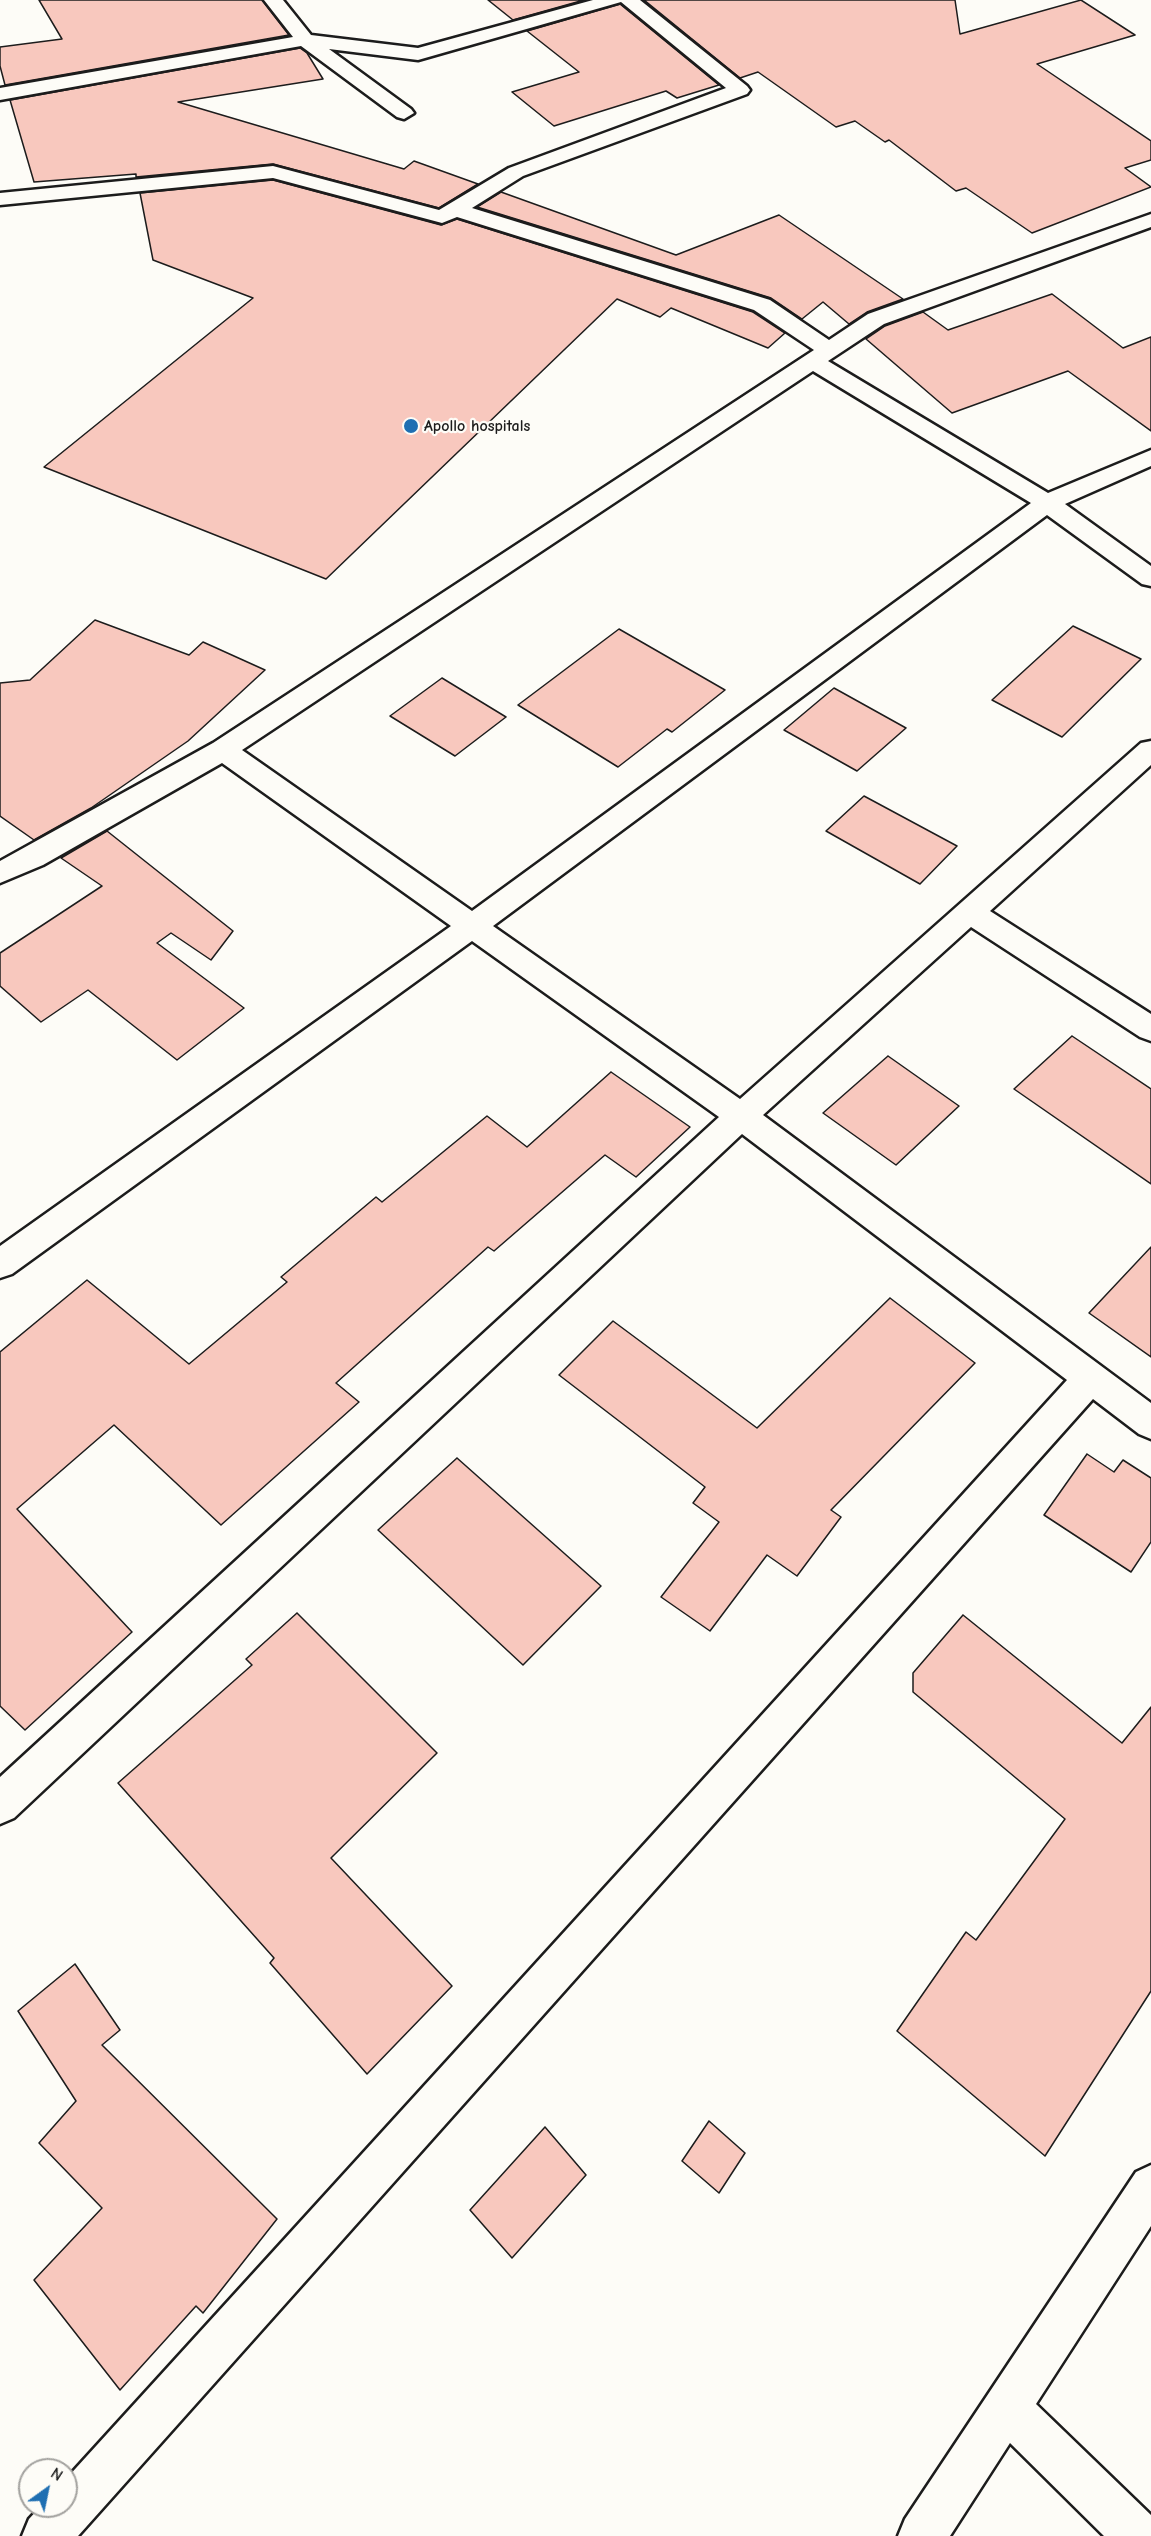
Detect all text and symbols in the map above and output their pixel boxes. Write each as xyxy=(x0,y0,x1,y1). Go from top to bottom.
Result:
place label: Apollo hospitals xyxy=(424,416,530,436)
marker: Apollo hospitals xyxy=(402,417,420,435)
north arrow xyxy=(18,2458,78,2518)
text: N xyxy=(47,2464,66,2485)

